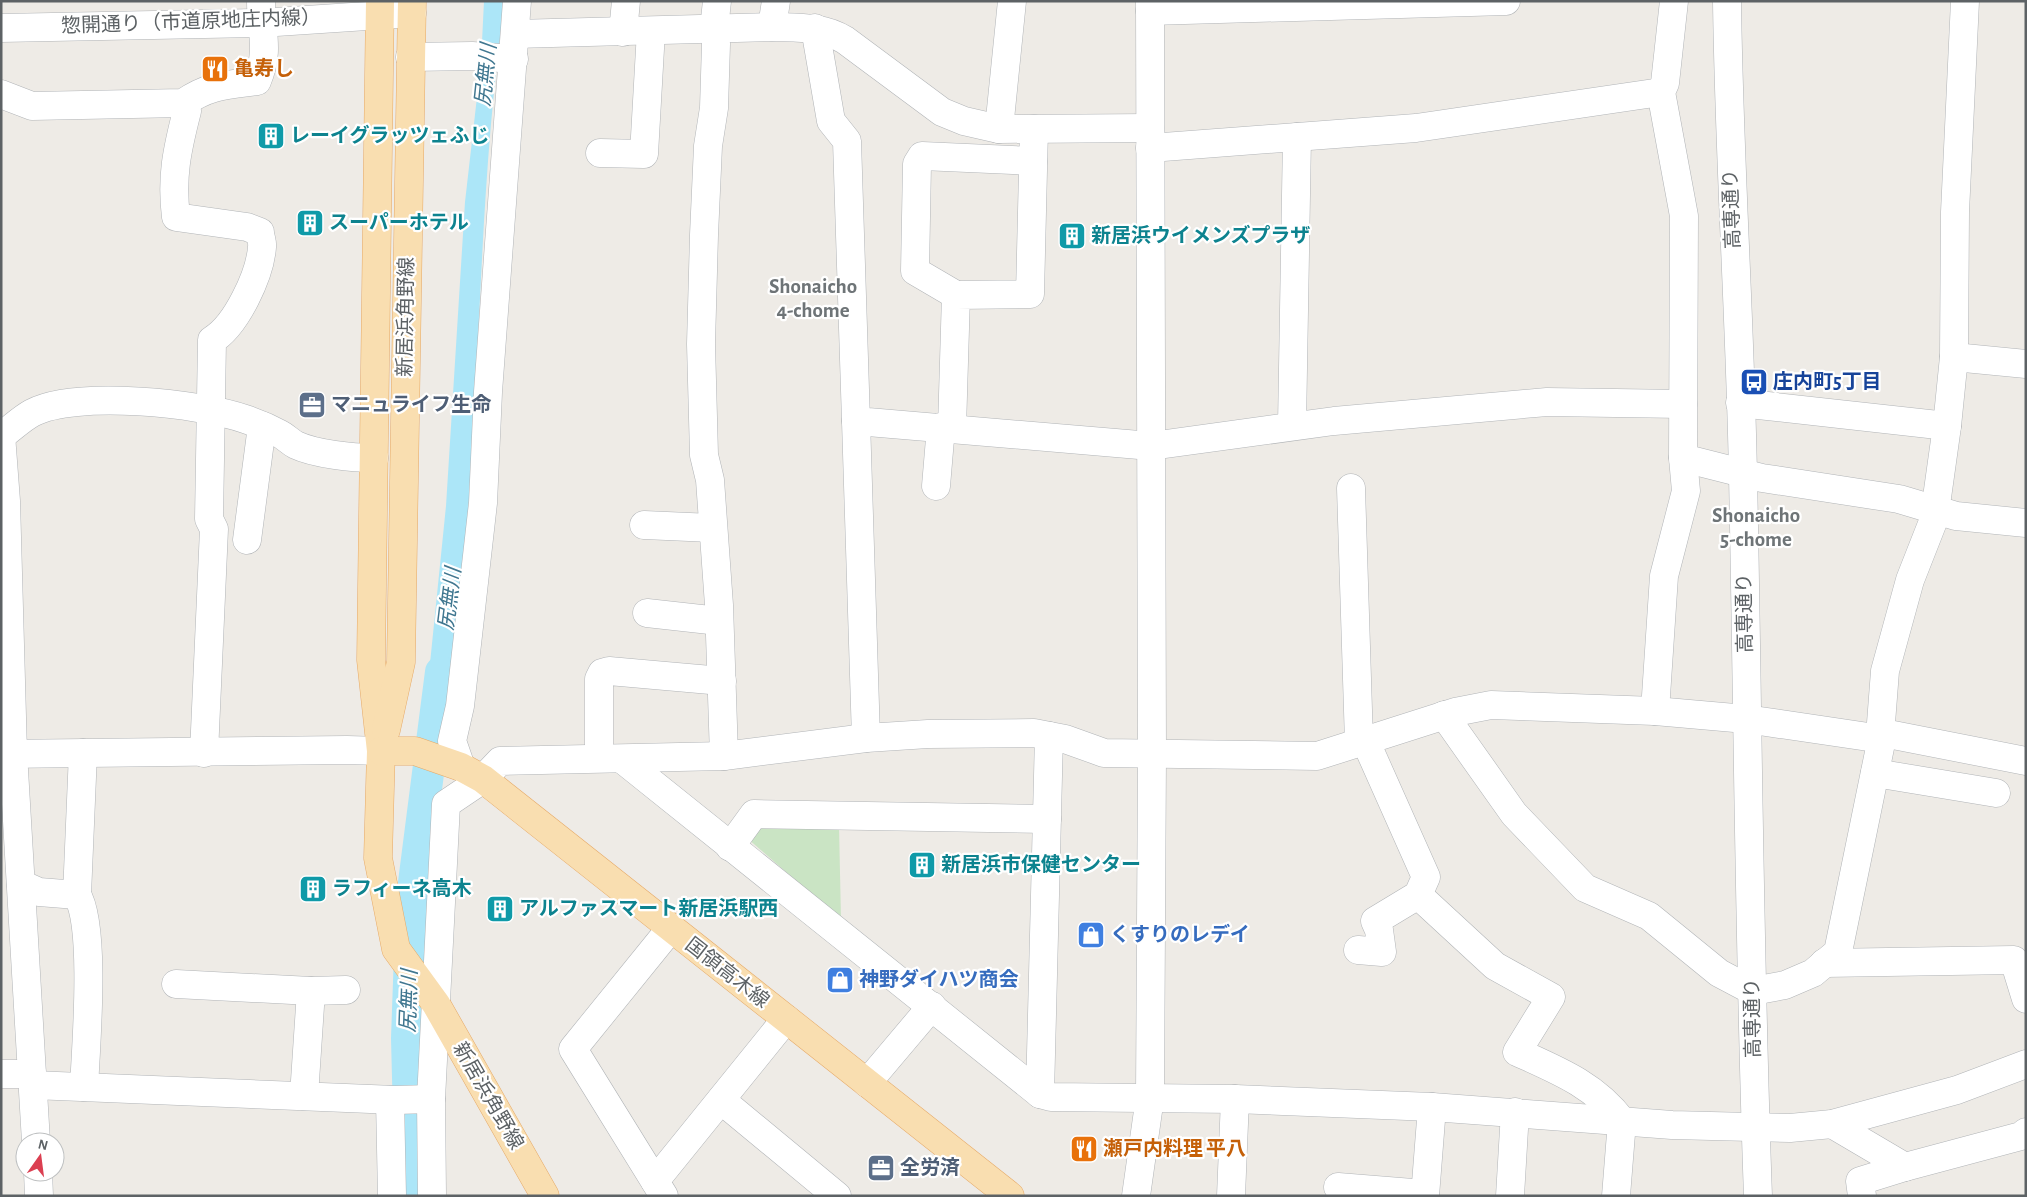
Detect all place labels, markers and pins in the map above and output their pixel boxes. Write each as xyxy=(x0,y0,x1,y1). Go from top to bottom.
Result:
restaurant icon: 亀寿し xyxy=(200,54,230,84)
place label: 亀寿し xyxy=(234,57,294,79)
building icon: レーイグラッツェふじ xyxy=(256,121,286,151)
place label: レーイグラッツェふじ xyxy=(290,124,490,146)
building icon: スーパーホテル xyxy=(295,208,325,238)
place label: スーパーホテル xyxy=(329,212,469,233)
building icon: 新居浜ウイメンズプラザ xyxy=(1057,221,1087,251)
place label: 新居浜ウイメンズプラザ xyxy=(1091,224,1311,246)
bus stop icon: 庄内町5丁目 xyxy=(1739,367,1769,397)
place label: 庄内町5丁目 xyxy=(1773,371,1882,392)
office icon: マニュライフ生命 xyxy=(297,390,327,420)
place label: マニュライフ生命 xyxy=(331,394,492,415)
building icon: 新居浜市保健センター xyxy=(907,850,937,880)
place label: 新居浜市保健センター xyxy=(941,853,1141,875)
building icon: ラフィーネ高木 xyxy=(298,874,328,904)
place label: ラフィーネ高木 xyxy=(332,878,472,899)
building icon: アルファスマート新居浜駅西 xyxy=(485,894,515,924)
place label: アルファスマート新居浜駅西 xyxy=(519,897,778,919)
shop icon: くすりのレデイ xyxy=(1076,920,1106,950)
place label: くすりのレデイ xyxy=(1110,923,1250,945)
shop icon: 神野ダイハツ商会 xyxy=(825,965,855,995)
place label: 神野ダイハツ商会 xyxy=(859,968,1019,990)
restaurant icon: 瀬戸内料理 平八 xyxy=(1069,1134,1099,1164)
place label: 瀬戸内料理 平八 xyxy=(1103,1137,1246,1159)
office icon: 全労済 xyxy=(866,1153,896,1183)
place label: 全労済 xyxy=(900,1156,960,1178)

